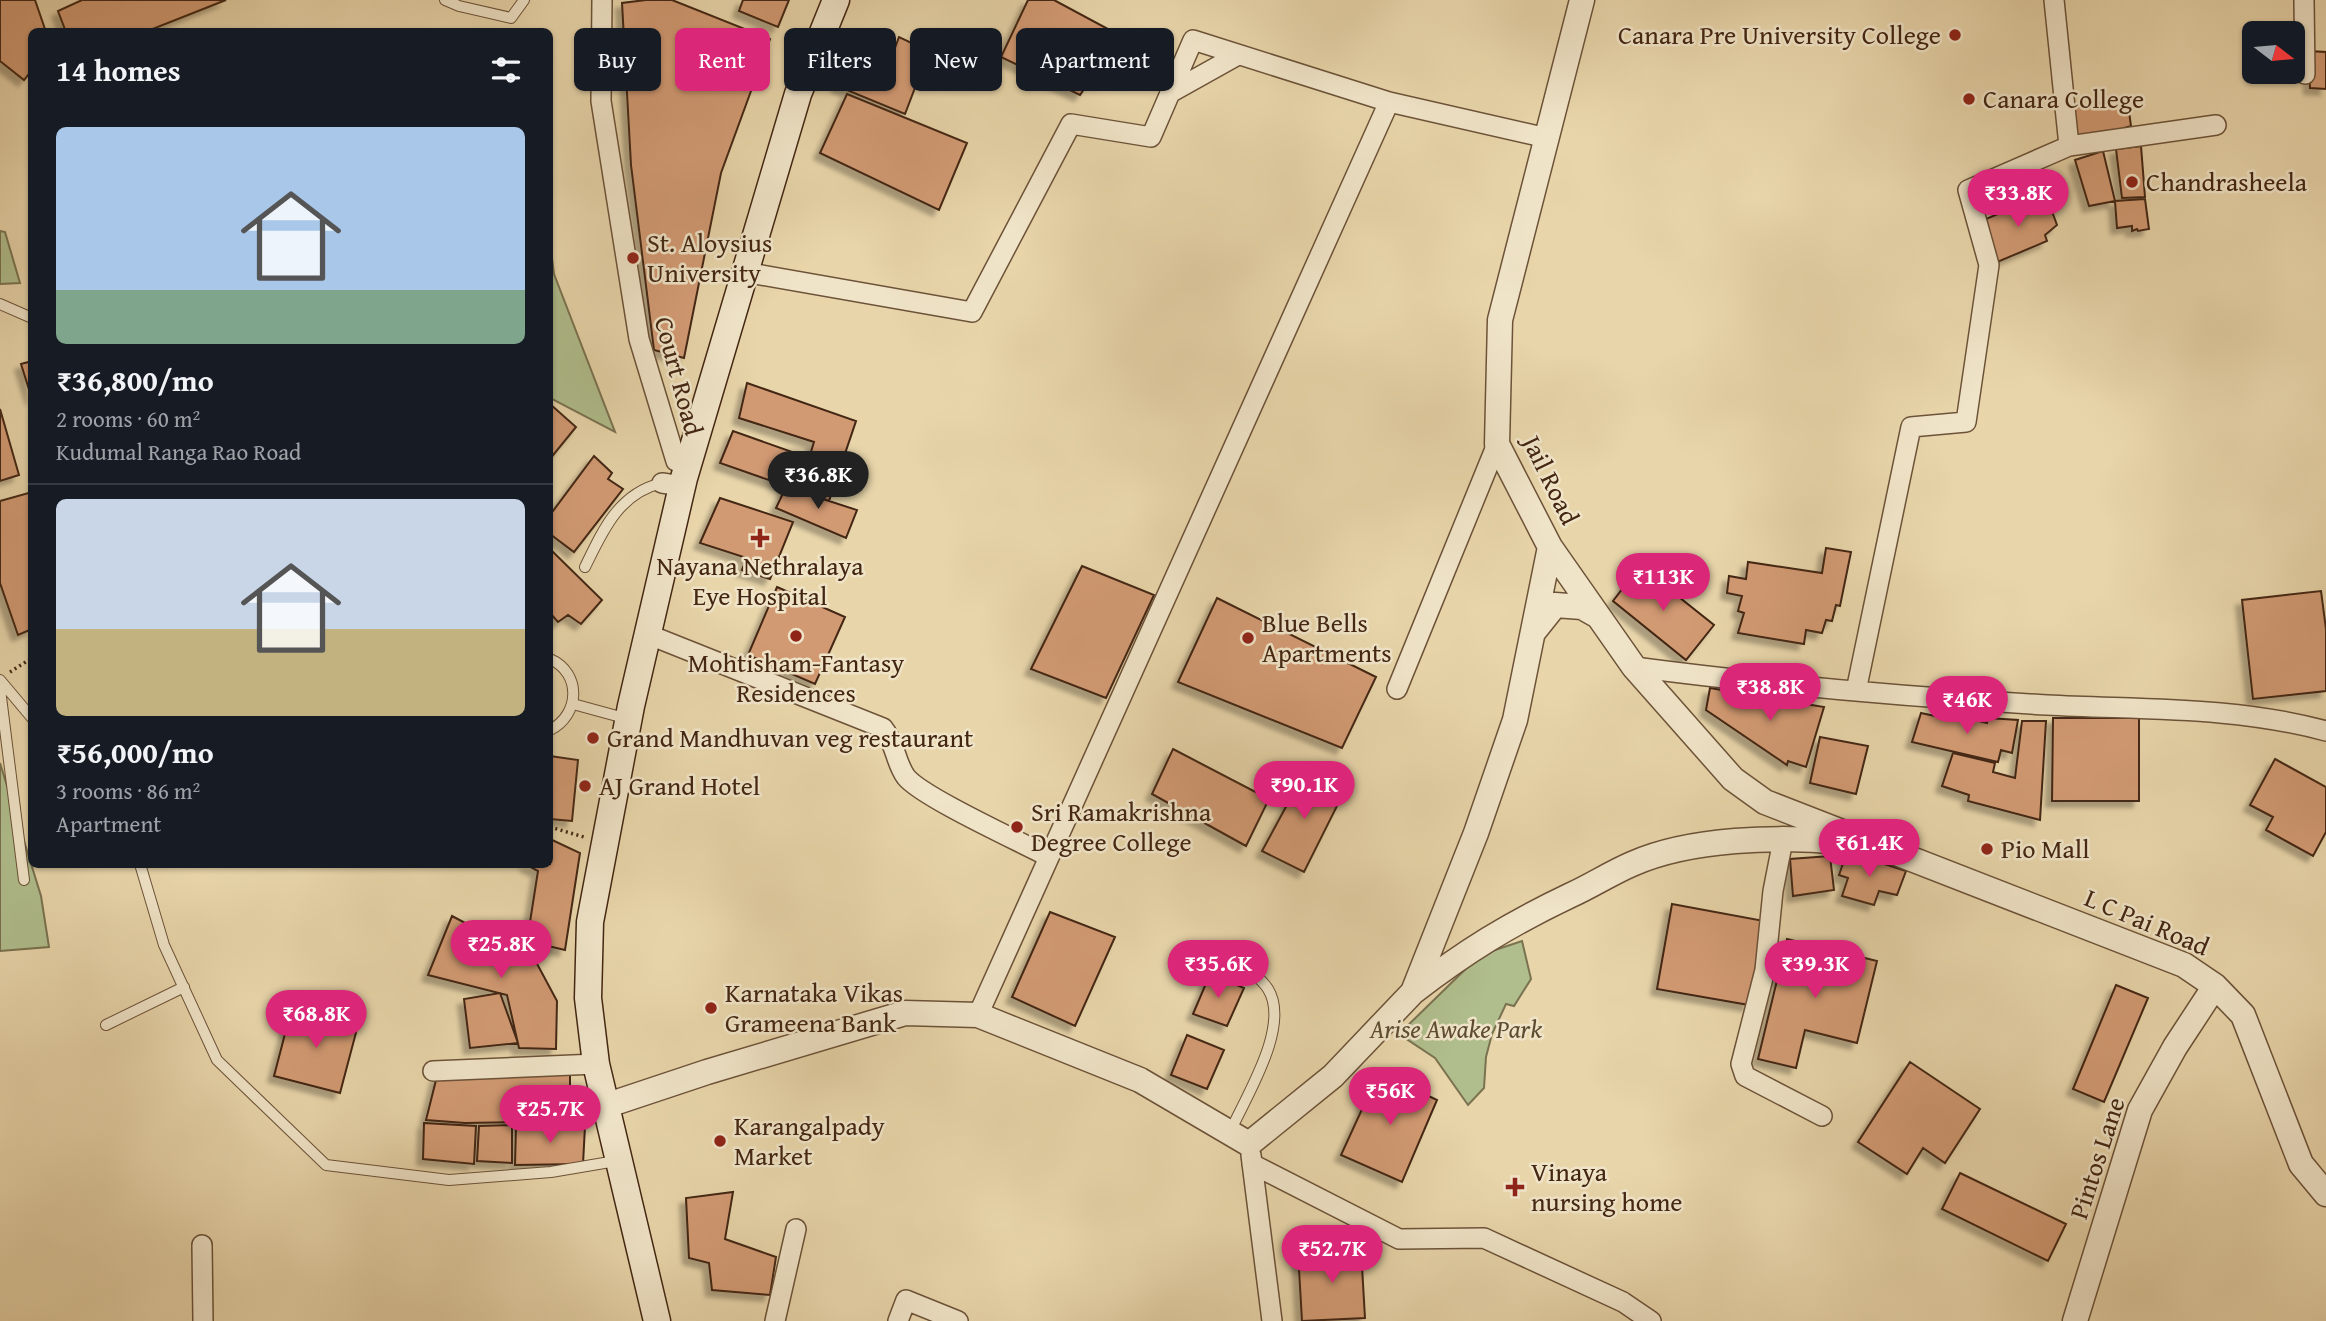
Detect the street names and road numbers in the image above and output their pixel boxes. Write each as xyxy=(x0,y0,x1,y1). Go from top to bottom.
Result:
street label: Court Road xyxy=(645,312,714,440)
street label: Jail Road xyxy=(1512,426,1590,531)
street label: L C Pai Road xyxy=(2079,878,2216,965)
street label: Pintos Lane xyxy=(2058,1092,2135,1224)

